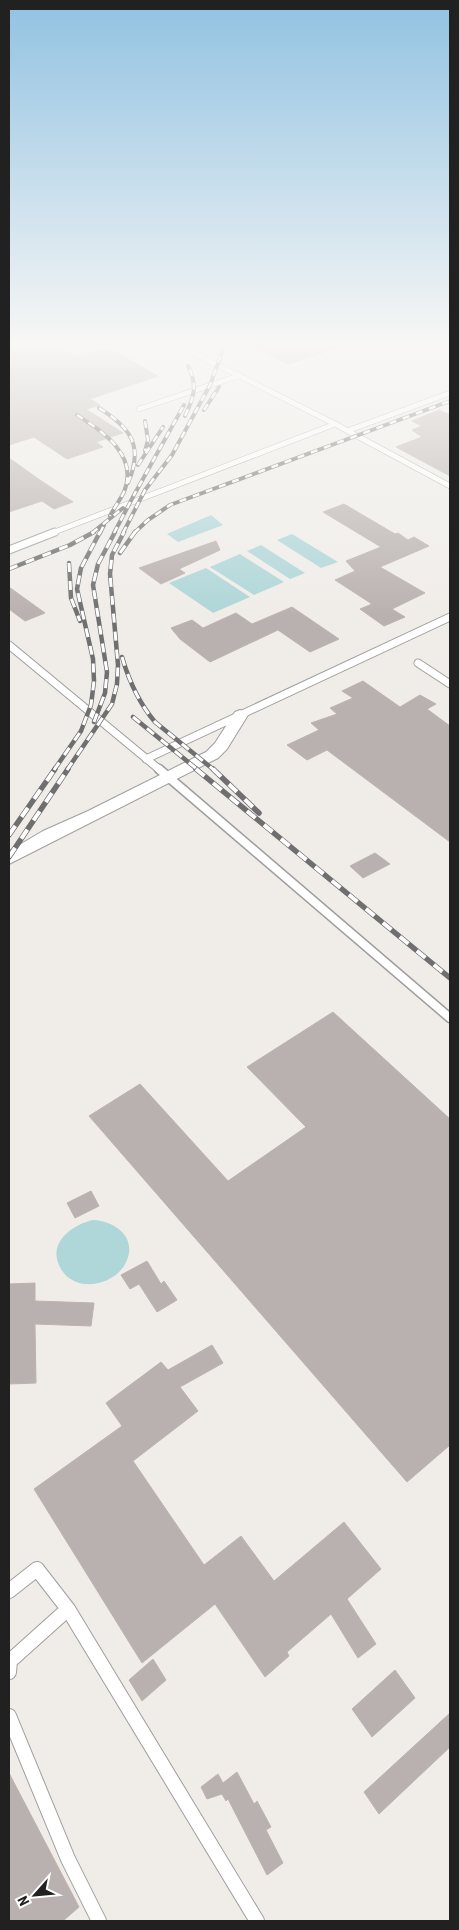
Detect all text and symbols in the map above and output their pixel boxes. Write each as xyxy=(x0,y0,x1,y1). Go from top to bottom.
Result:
north arrow xyxy=(10,1870,60,1920)
text: N xyxy=(14,1893,32,1908)

